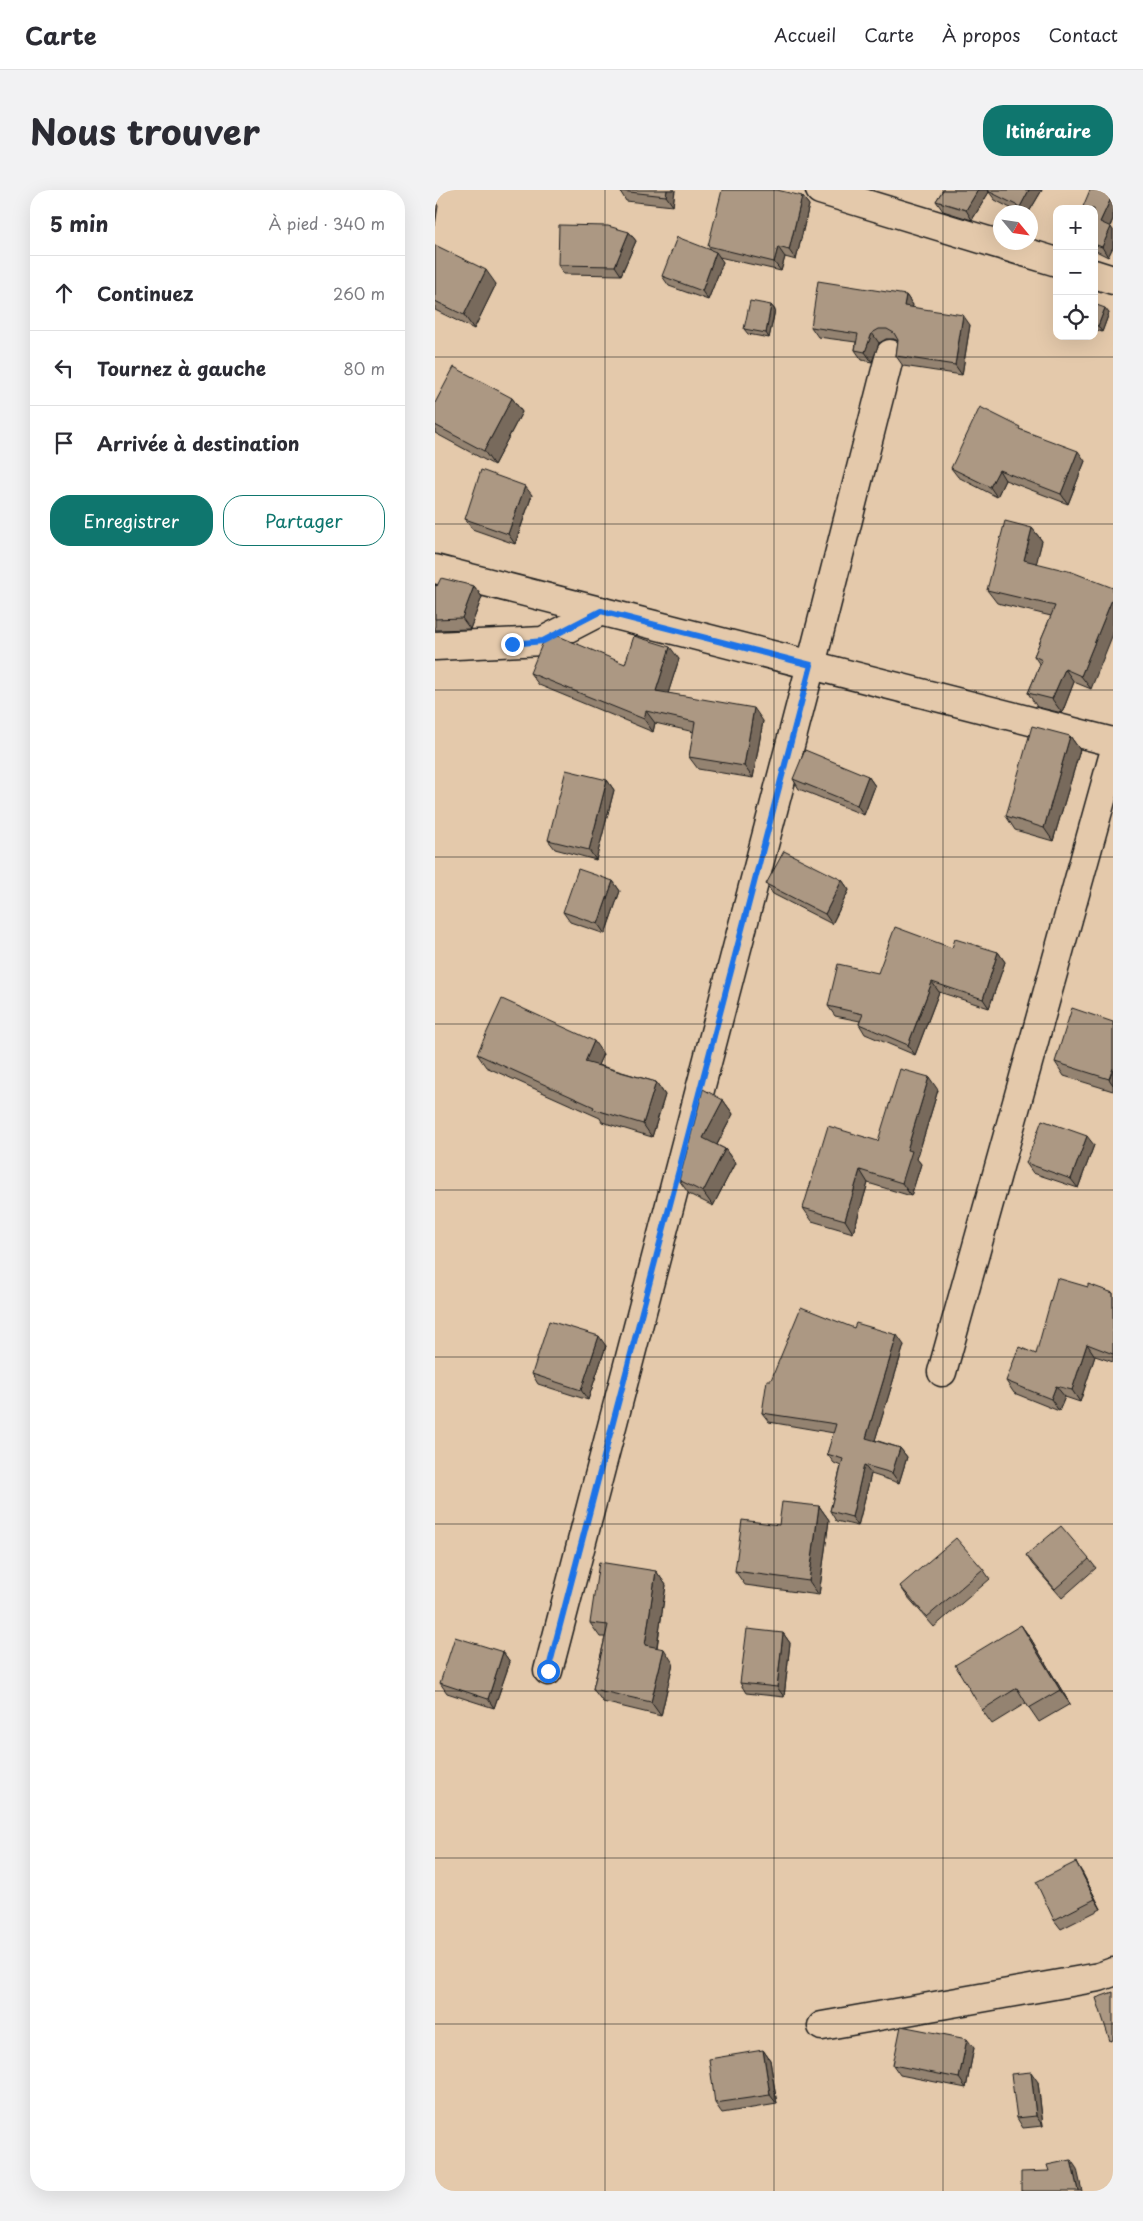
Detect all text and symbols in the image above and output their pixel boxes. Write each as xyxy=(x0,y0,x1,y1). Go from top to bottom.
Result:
text: Carte xyxy=(25,17,97,53)
text: Accueil xyxy=(774,21,836,48)
text: Carte xyxy=(864,21,914,48)
text: À propos xyxy=(942,21,1020,48)
text: Contact xyxy=(1048,21,1118,48)
text: Nous trouver xyxy=(30,104,260,157)
button: Itinéraire xyxy=(983,105,1113,156)
north arrow xyxy=(993,205,1038,250)
map controls xyxy=(1053,205,1098,340)
button: + xyxy=(1053,205,1098,250)
text: 5 min xyxy=(50,207,108,239)
text: À pied · 340 m xyxy=(269,211,385,235)
button: − xyxy=(1053,250,1098,295)
icon: ahead xyxy=(50,279,78,307)
text: Continuez xyxy=(97,279,194,307)
text: 260 m xyxy=(333,281,385,305)
button: locate xyxy=(1053,295,1098,340)
icon: left xyxy=(50,354,78,382)
text: Tournez à gauche xyxy=(97,354,266,382)
text: 80 m xyxy=(343,356,385,380)
icon: arrive xyxy=(50,429,78,457)
text: Arrivée à destination xyxy=(97,429,300,457)
button: Enregistrer xyxy=(50,495,213,546)
button: Partager xyxy=(223,495,385,546)
route end xyxy=(501,633,524,656)
route start xyxy=(537,1660,560,1683)

